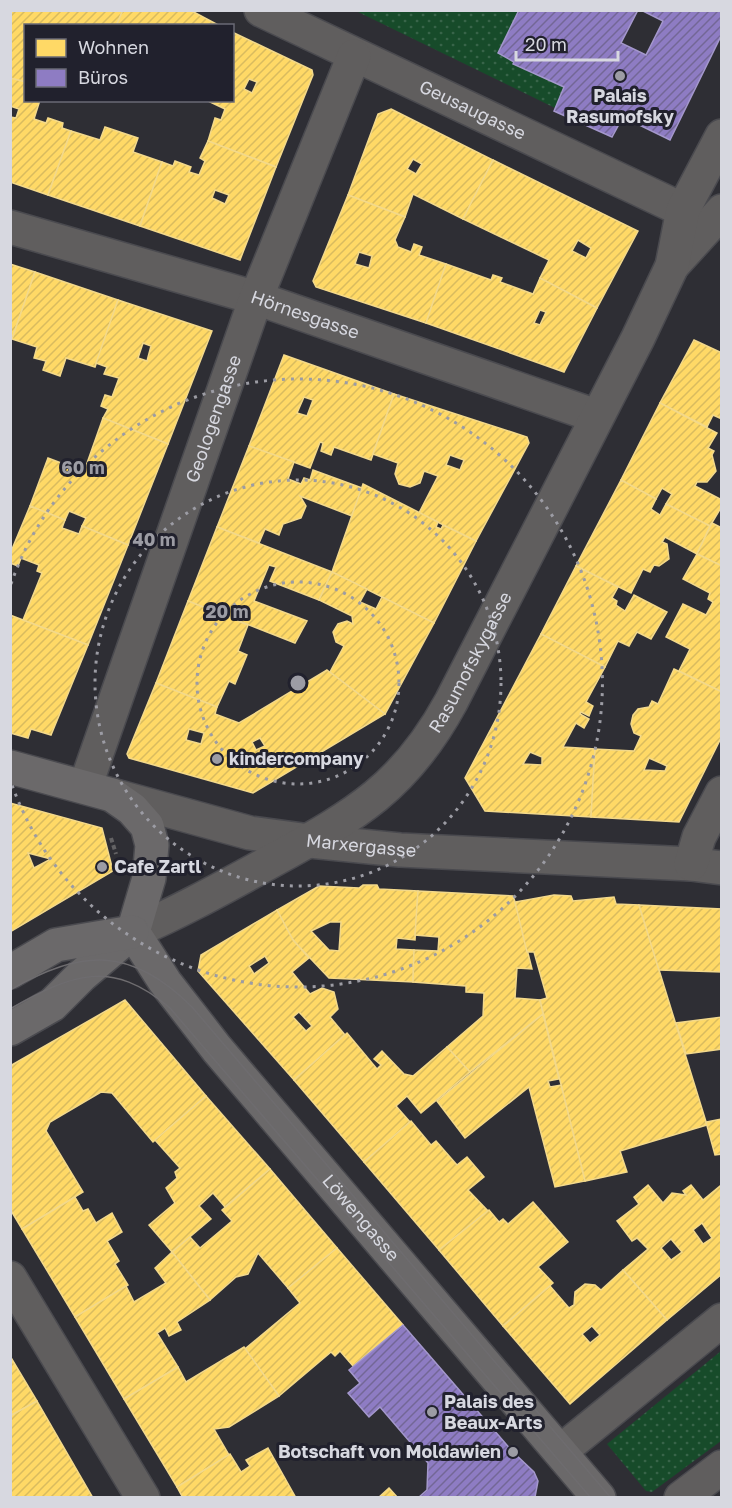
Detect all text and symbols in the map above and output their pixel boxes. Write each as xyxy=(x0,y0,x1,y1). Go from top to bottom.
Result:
legend xyxy=(24,24,234,102)
scale bar xyxy=(516,24,618,62)
text: 20 m xyxy=(525,33,567,55)
text: Wohnen xyxy=(78,36,149,58)
text: Büros xyxy=(78,66,128,88)
marker: Palais Rasumofsky xyxy=(613,69,627,83)
street label: Geusaugasse xyxy=(416,75,530,144)
place label: Palais Rasumofsky xyxy=(566,84,674,127)
street label: Hörnesgasse xyxy=(248,285,363,343)
street label: Geologengasse xyxy=(180,352,245,485)
text: 60 m xyxy=(61,456,105,478)
text: 40 m xyxy=(132,528,176,550)
street label: Rasumofskygasse xyxy=(423,588,516,737)
text: 20 m xyxy=(206,600,248,622)
centre of rings xyxy=(288,673,308,693)
place label: kindercompany xyxy=(229,747,364,769)
marker: kindercompany xyxy=(210,752,224,766)
street label: Marxergasse xyxy=(305,829,417,861)
place label: Cafe Zartl xyxy=(114,855,201,877)
marker: Cafe Zartl xyxy=(95,860,109,874)
street label: Löwengasse xyxy=(318,1169,405,1265)
place label: Palais des Beaux-Arts xyxy=(444,1390,543,1433)
marker: Palais des Beaux-Arts xyxy=(425,1405,439,1419)
place label: Botschaft von Moldawien xyxy=(278,1440,501,1462)
marker: Botschaft von Moldawien xyxy=(506,1445,520,1459)

